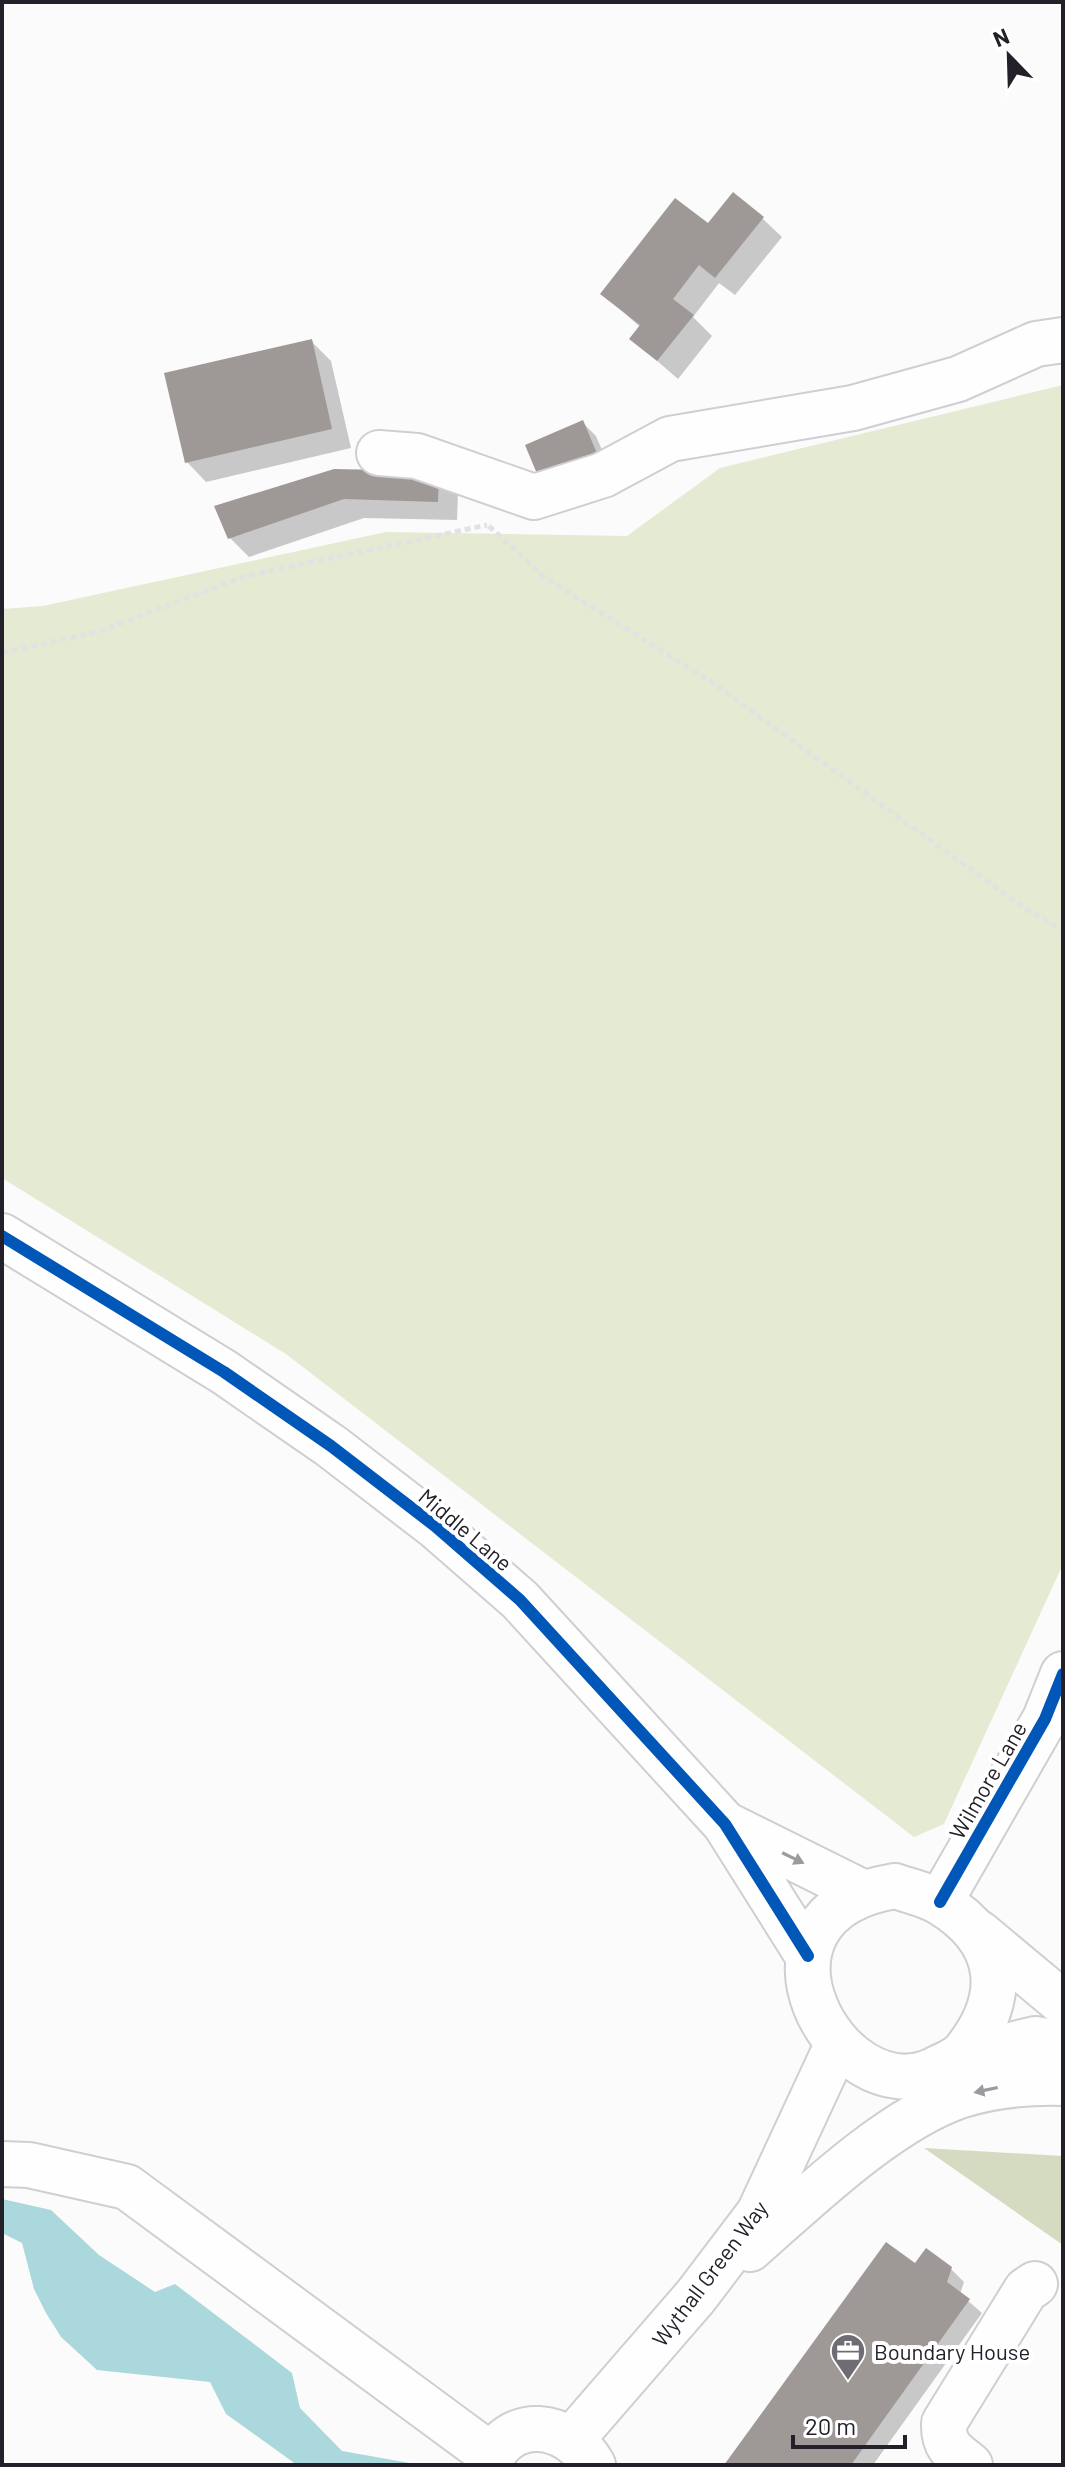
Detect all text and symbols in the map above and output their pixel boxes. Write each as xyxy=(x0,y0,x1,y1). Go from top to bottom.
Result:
north arrow xyxy=(969,16,1049,96)
text: N xyxy=(989,22,1013,51)
street label: Middle Lane xyxy=(414,1482,518,1576)
street label: Wilmore Lane xyxy=(943,1717,1031,1843)
one-way arrow xyxy=(782,1851,805,1865)
one-way arrow xyxy=(973,2084,998,2097)
street label: Wythall Green Way xyxy=(646,2195,772,2351)
office icon: Boundary House xyxy=(829,2332,867,2382)
place label: Boundary House xyxy=(874,2338,1030,2364)
scale bar xyxy=(793,2399,905,2449)
text: 20 m xyxy=(805,2411,856,2440)

